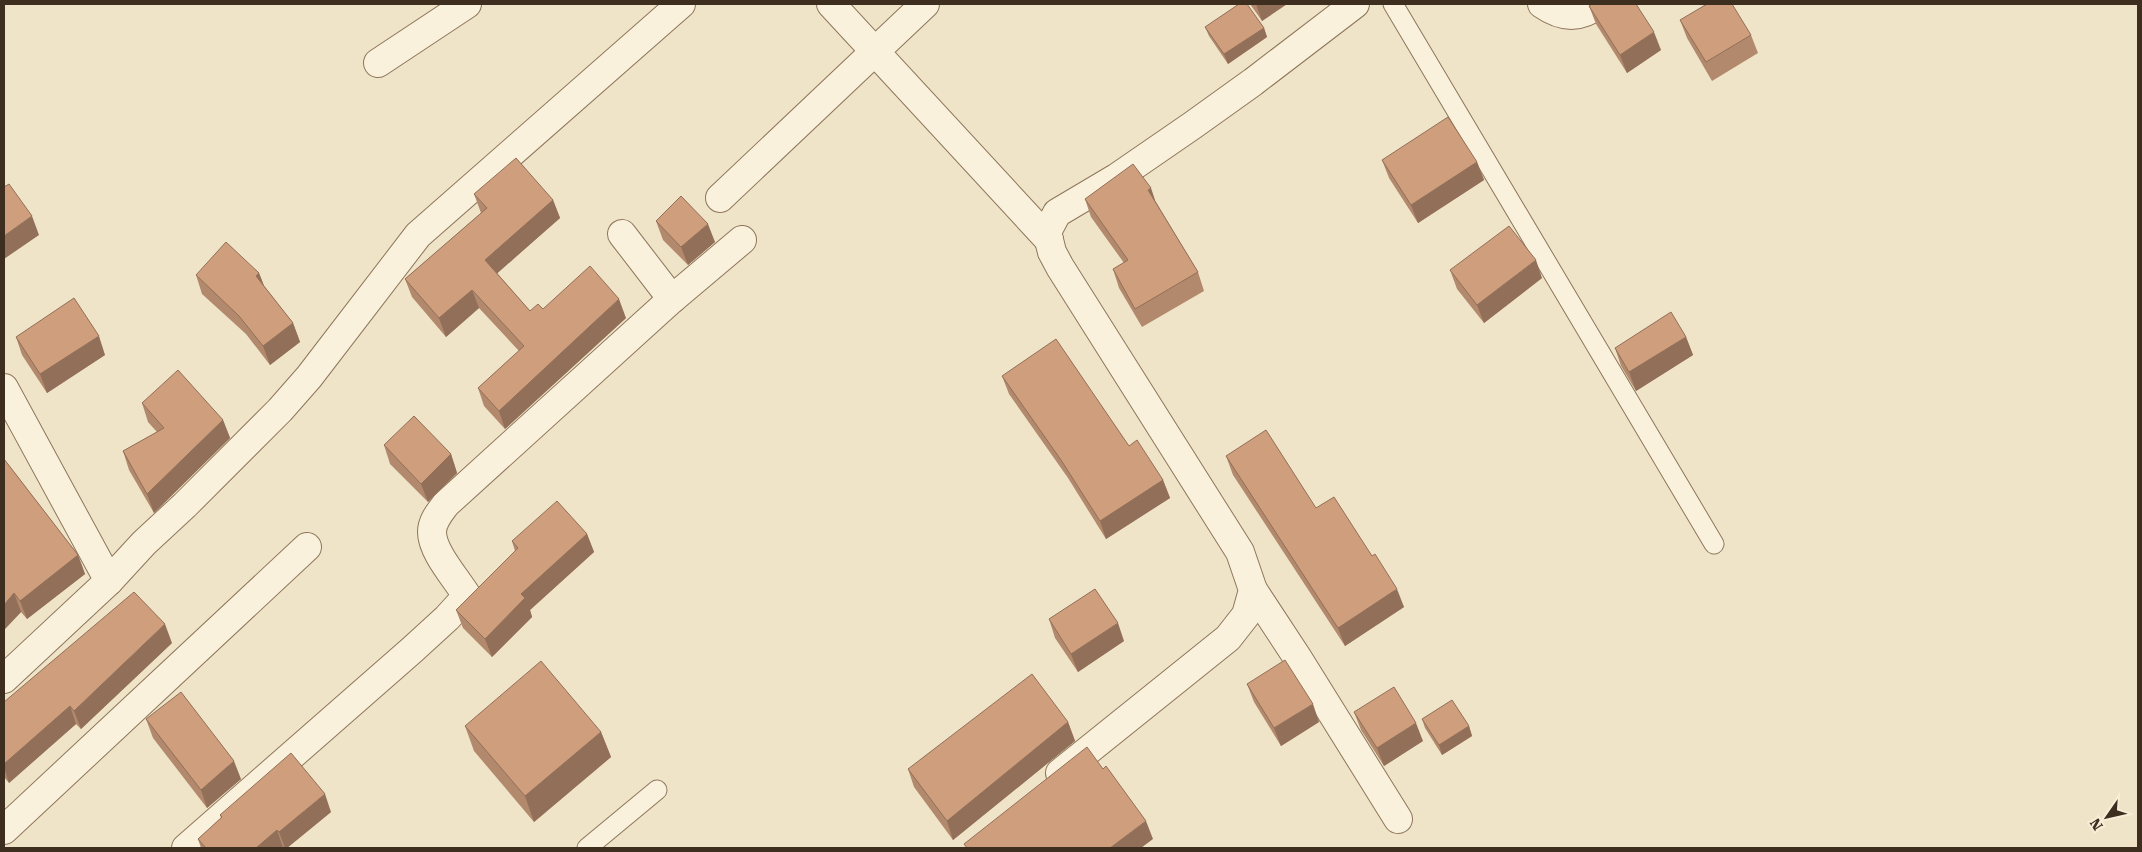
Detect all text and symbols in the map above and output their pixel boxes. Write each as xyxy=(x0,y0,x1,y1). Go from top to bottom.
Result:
north arrow xyxy=(2082,792,2132,842)
text: N xyxy=(2086,815,2106,833)

